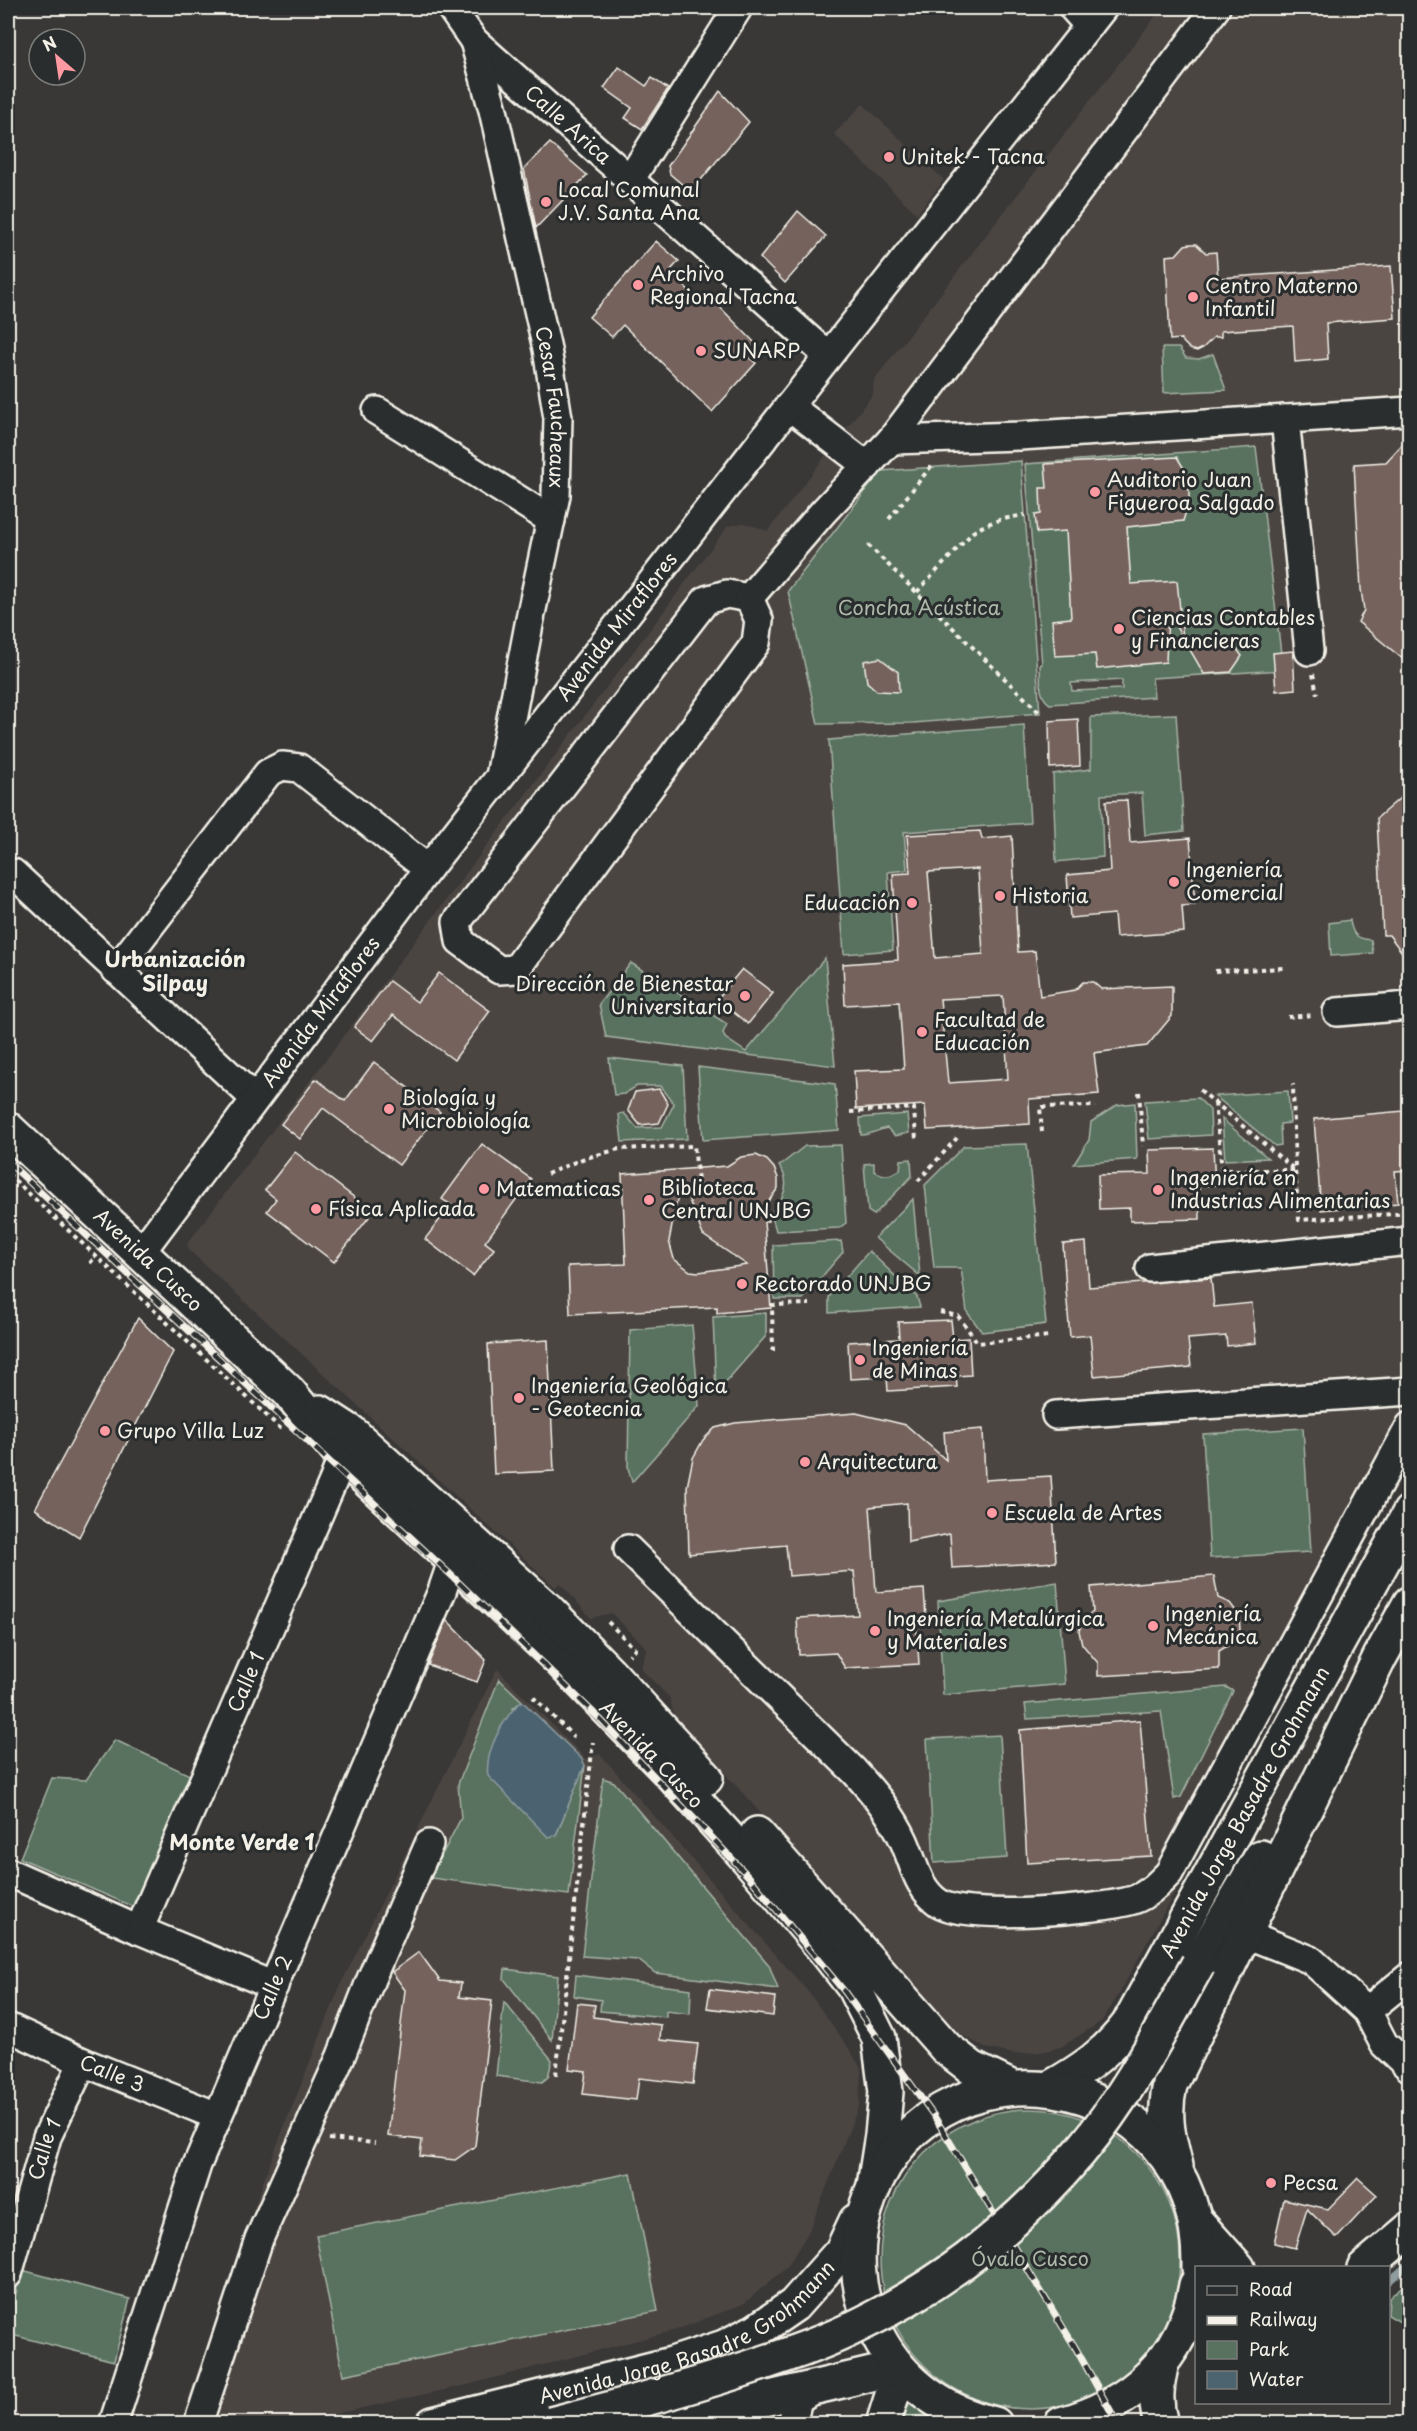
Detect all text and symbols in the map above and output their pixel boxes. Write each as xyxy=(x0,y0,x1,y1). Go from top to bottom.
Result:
north arrow xyxy=(27,27,87,87)
text: N xyxy=(38,29,61,57)
street label: Calle Arica xyxy=(519,77,619,171)
place label: Unitek - Tacna xyxy=(901,141,1045,171)
marker: Unitek - Tacna xyxy=(882,150,896,164)
place label: Local Comunal J.V. Santa Ana xyxy=(558,174,700,227)
marker: Local Comunal J.V. Santa Ana xyxy=(539,195,553,209)
place label: Archivo Regional Tacna xyxy=(650,258,797,311)
place label: Centro Materno Infantil xyxy=(1205,270,1358,323)
marker: Archivo Regional Tacna xyxy=(631,278,645,292)
marker: Centro Materno Infantil xyxy=(1186,290,1200,304)
street label: Cesar Faucheaux xyxy=(528,323,574,488)
place label: SUNARP xyxy=(713,335,800,365)
marker: SUNARP xyxy=(694,344,708,358)
place label: Auditorio Juan Figueroa Salgado xyxy=(1107,464,1275,517)
marker: Auditorio Juan Figueroa Salgado xyxy=(1088,485,1102,499)
street label: Avenida Miraflores xyxy=(549,545,684,707)
park label: Concha Acústica xyxy=(838,592,1001,622)
place label: Ciencias Contables y Financieras xyxy=(1131,602,1315,655)
marker: Ciencias Contables y Financieras xyxy=(1112,622,1126,636)
place label: Ingeniería Comercial xyxy=(1186,854,1284,907)
marker: Ingeniería Comercial xyxy=(1167,875,1181,889)
place label: Historia xyxy=(1012,880,1089,910)
place label: Educación xyxy=(804,887,900,917)
marker: Historia xyxy=(993,889,1007,903)
marker: Educación xyxy=(905,896,919,910)
street label: Avenida Miraflores xyxy=(254,930,387,1093)
district label: Urbanización Silpay xyxy=(104,942,246,998)
place label: Dirección de Bienestar Universitario xyxy=(516,968,733,1021)
marker: Dirección de Bienestar Universitario xyxy=(738,989,752,1003)
place label: Facultad de Educación xyxy=(934,1004,1045,1057)
marker: Facultad de Educación xyxy=(915,1025,929,1039)
place label: Biología y Microbiología xyxy=(401,1082,531,1135)
marker: Biología y Microbiología xyxy=(382,1102,396,1116)
place label: Ingeniería en Industrias Alimentarias xyxy=(1170,1162,1390,1215)
place label: Biblioteca Central UNJBG xyxy=(661,1172,811,1225)
place label: Matematicas xyxy=(496,1173,620,1203)
marker: Matematicas xyxy=(477,1182,491,1196)
marker: Ingeniería en Industrias Alimentarias xyxy=(1151,1183,1165,1197)
place label: Física Aplicada xyxy=(328,1193,475,1223)
marker: Biblioteca Central UNJBG xyxy=(642,1193,656,1207)
street label: Avenida Cusco xyxy=(88,1201,210,1318)
marker: Física Aplicada xyxy=(309,1202,323,1216)
place label: Rectorado UNJBG xyxy=(754,1268,932,1298)
marker: Rectorado UNJBG xyxy=(735,1277,749,1291)
place label: Ingeniería de Minas xyxy=(872,1332,968,1385)
marker: Ingeniería de Minas xyxy=(853,1353,867,1367)
place label: Ingeniería Geológica - Geotecnia xyxy=(531,1370,728,1423)
marker: Ingeniería Geológica - Geotecnia xyxy=(512,1391,526,1405)
place label: Grupo Villa Luz xyxy=(117,1415,264,1445)
marker: Grupo Villa Luz xyxy=(98,1424,112,1438)
place label: Arquitectura xyxy=(817,1446,939,1476)
marker: Arquitectura xyxy=(798,1455,812,1469)
place label: Escuela de Artes xyxy=(1004,1497,1162,1527)
marker: Escuela de Artes xyxy=(985,1506,999,1520)
place label: Ingeniería Mecánica xyxy=(1165,1598,1261,1651)
place label: Ingeniería Metalúrgica y Materiales xyxy=(887,1603,1105,1656)
marker: Ingeniería Mecánica xyxy=(1146,1619,1160,1633)
marker: Ingeniería Metalúrgica y Materiales xyxy=(868,1624,882,1638)
street label: Calle 1 xyxy=(219,1647,272,1717)
street label: Avenida Jorge Basadre Grohmann xyxy=(1152,1660,1336,1963)
street label: Avenida Cusco xyxy=(593,1693,711,1815)
district label: Monte Verde 1 xyxy=(169,1825,315,1857)
street label: Calle 2 xyxy=(244,1950,299,2025)
street label: Calle 3 xyxy=(75,2046,149,2099)
street label: Calle 1 xyxy=(20,2113,68,2183)
place label: Pecsa xyxy=(1283,2167,1339,2197)
marker: Pecsa xyxy=(1264,2176,1278,2190)
park label: Óvalo Cusco xyxy=(971,2243,1089,2273)
street label: Avenida Jorge Basadre Grohmann xyxy=(536,2253,841,2411)
legend xyxy=(1195,2266,1390,2404)
text: Road xyxy=(1249,2275,1293,2302)
text: Railway xyxy=(1249,2305,1317,2332)
text: Park xyxy=(1249,2335,1289,2362)
text: Water xyxy=(1249,2365,1304,2392)

